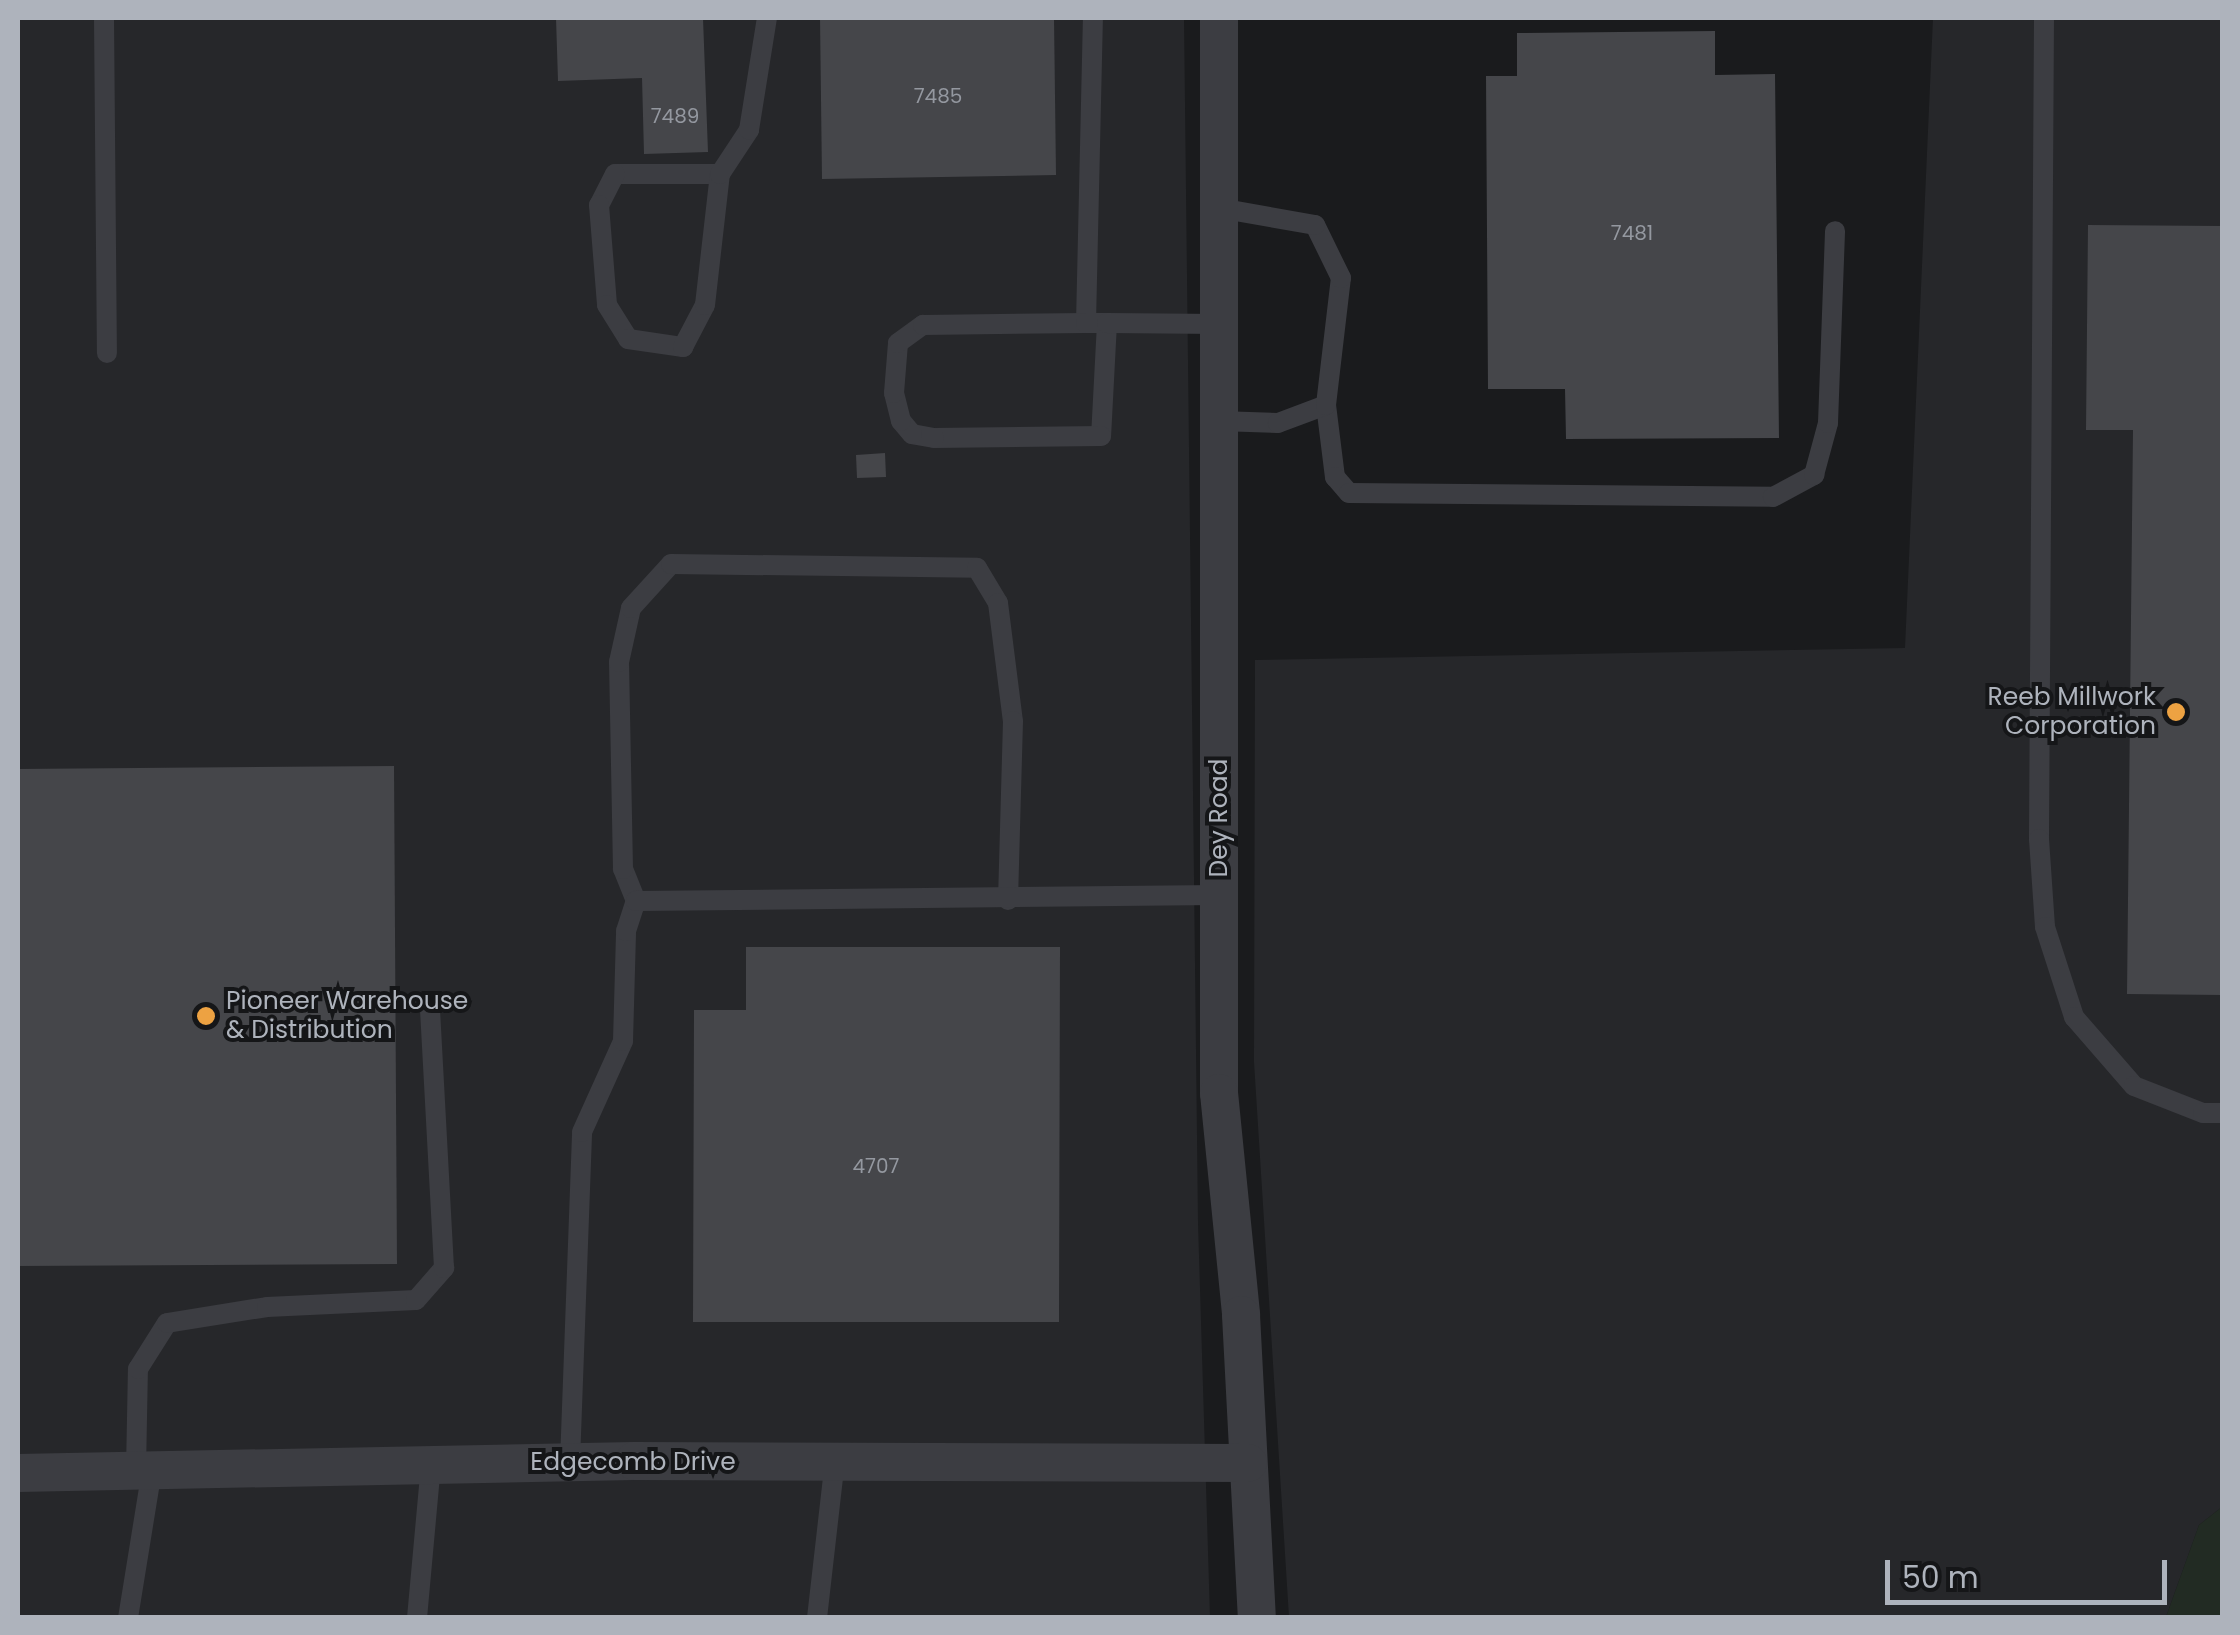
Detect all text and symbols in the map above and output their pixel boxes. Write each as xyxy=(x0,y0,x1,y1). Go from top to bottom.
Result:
house number: 7485 xyxy=(914,84,962,108)
house number: 7489 xyxy=(651,104,699,128)
house number: 7481 xyxy=(1611,221,1653,245)
place label: Reeb Millwork Corporation xyxy=(1988,683,2156,742)
marker: Reeb Millwork Corporation xyxy=(2165,701,2187,723)
street label: Dey Road xyxy=(1204,759,1234,877)
place label: Pioneer Warehouse & Distribution xyxy=(226,987,468,1046)
marker: Pioneer Warehouse & Distribution xyxy=(195,1005,217,1027)
house number: 4707 xyxy=(853,1154,899,1178)
street label: Edgecomb Drive xyxy=(530,1447,736,1477)
scale bar xyxy=(1890,1540,2172,1602)
text: 50 m xyxy=(1902,1556,1979,1599)

